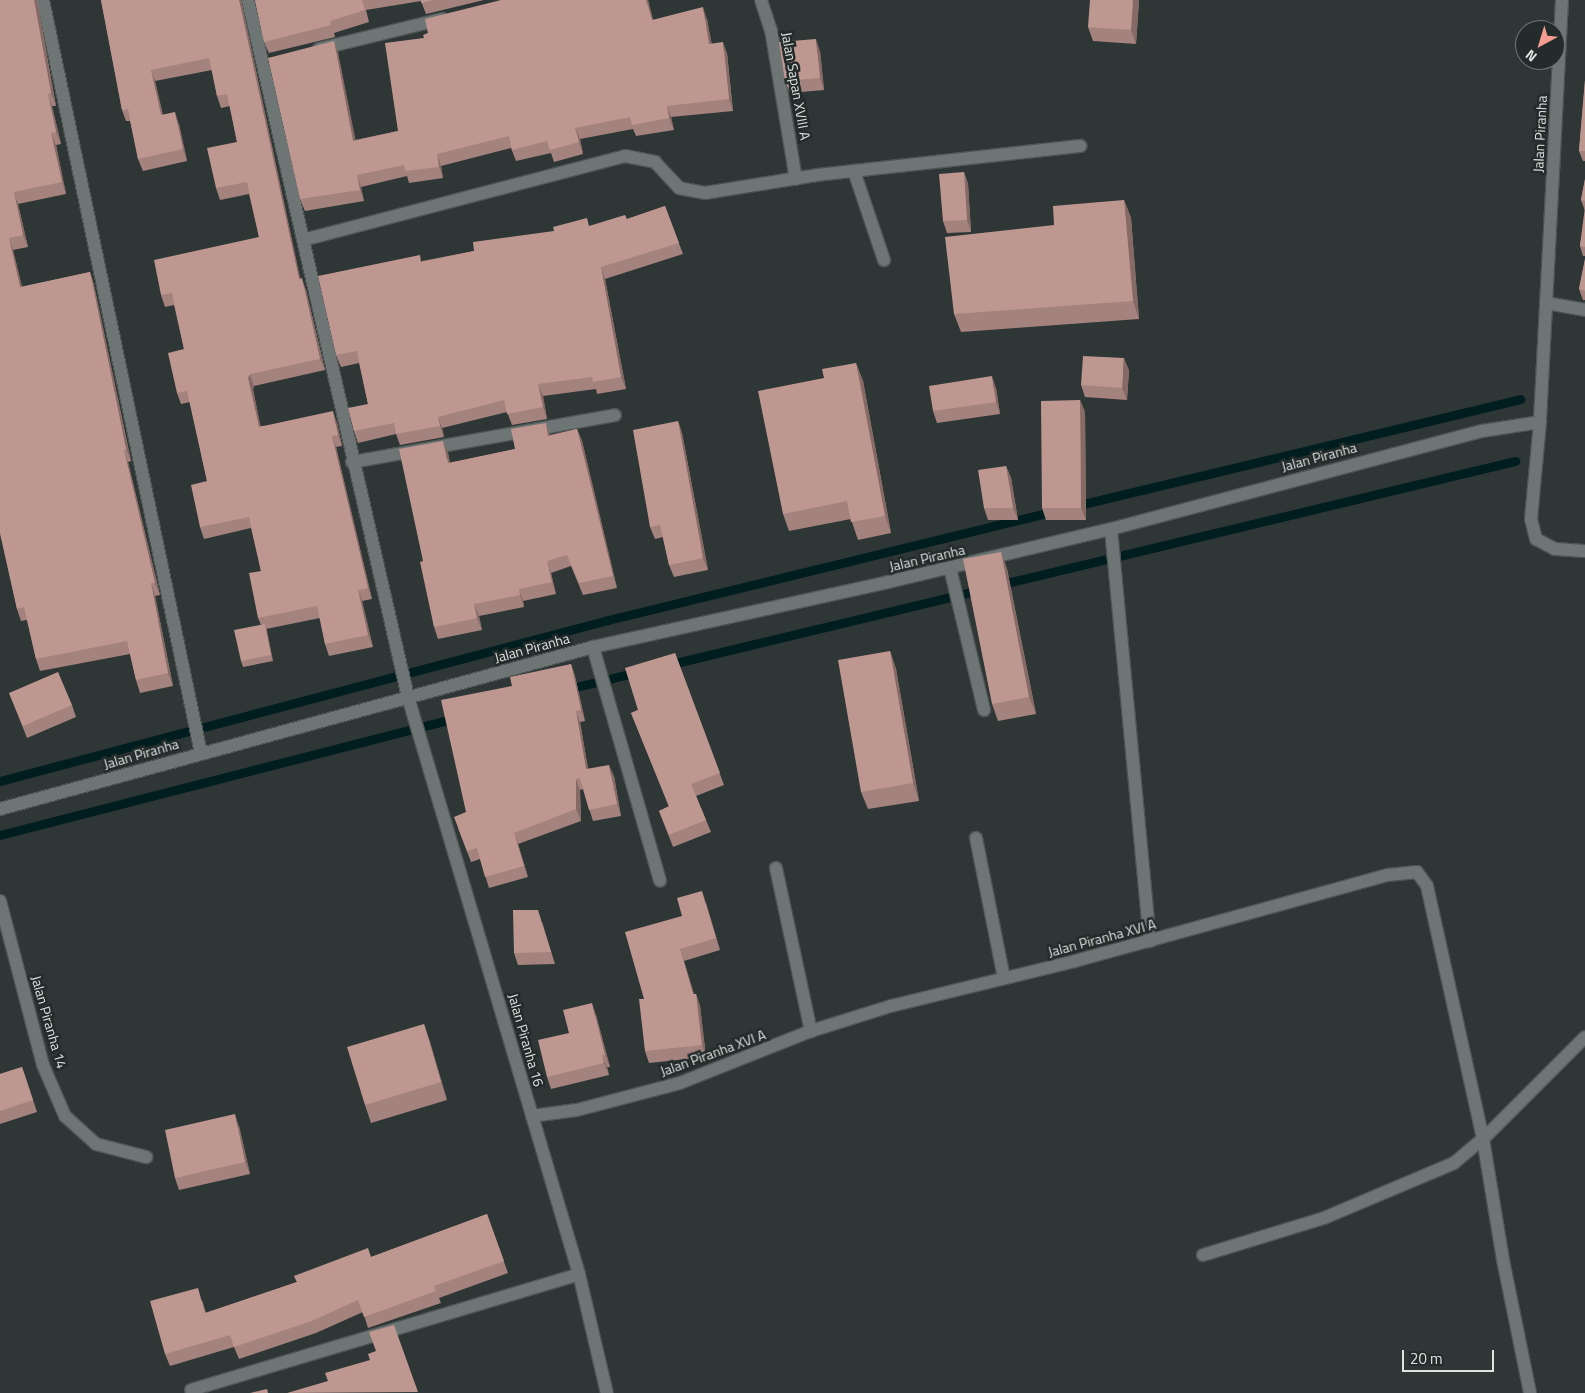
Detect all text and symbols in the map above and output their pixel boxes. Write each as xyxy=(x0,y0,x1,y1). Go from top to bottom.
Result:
north arrow xyxy=(1515,20,1565,70)
street label: Jalan Sapan XVIII A xyxy=(778,31,814,141)
text: N xyxy=(1521,45,1541,67)
street label: Jalan Piranha xyxy=(1530,95,1550,173)
street label: Jalan Piranha xyxy=(1280,439,1358,475)
street label: Jalan Piranha xyxy=(888,541,966,575)
street label: Jalan Piranha xyxy=(493,630,571,666)
street label: Jalan Piranha xyxy=(102,735,180,773)
street label: Jalan Piranha XVI A xyxy=(1046,916,1158,960)
street label: Jalan Piranha 14 xyxy=(28,974,70,1070)
street label: Jalan Piranha 16 xyxy=(505,992,547,1088)
street label: Jalan Piranha XVI A xyxy=(658,1026,768,1080)
scale bar xyxy=(1405,1340,1498,1372)
text: 20 m xyxy=(1410,1347,1443,1370)

